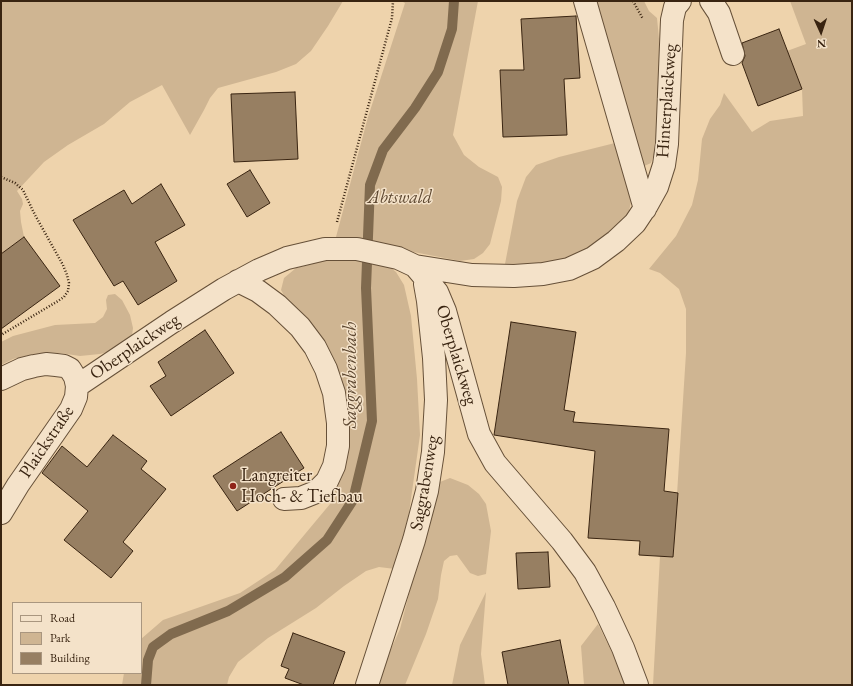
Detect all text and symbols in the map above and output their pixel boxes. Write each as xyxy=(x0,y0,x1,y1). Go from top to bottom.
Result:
north arrow xyxy=(801,12,841,52)
text: N xyxy=(817,37,826,51)
street label: Hinterplaickweg xyxy=(652,43,682,159)
park label: Abtswald xyxy=(368,187,432,209)
street label: Oberplaickweg xyxy=(431,302,481,408)
street label: Oberplaickweg xyxy=(86,309,184,385)
water label: Saggrabenbach xyxy=(340,322,362,428)
street label: Plaickstraße xyxy=(15,402,79,482)
street label: Saggrabenweg xyxy=(406,434,444,532)
place label: Langreiter Hoch- & Tiefbau xyxy=(241,465,363,508)
marker: Langreiter Hoch- & Tiefbau xyxy=(228,481,238,491)
legend xyxy=(12,602,142,674)
text: Road xyxy=(50,610,75,626)
text: Park xyxy=(50,630,70,646)
text: Building xyxy=(50,650,90,666)

